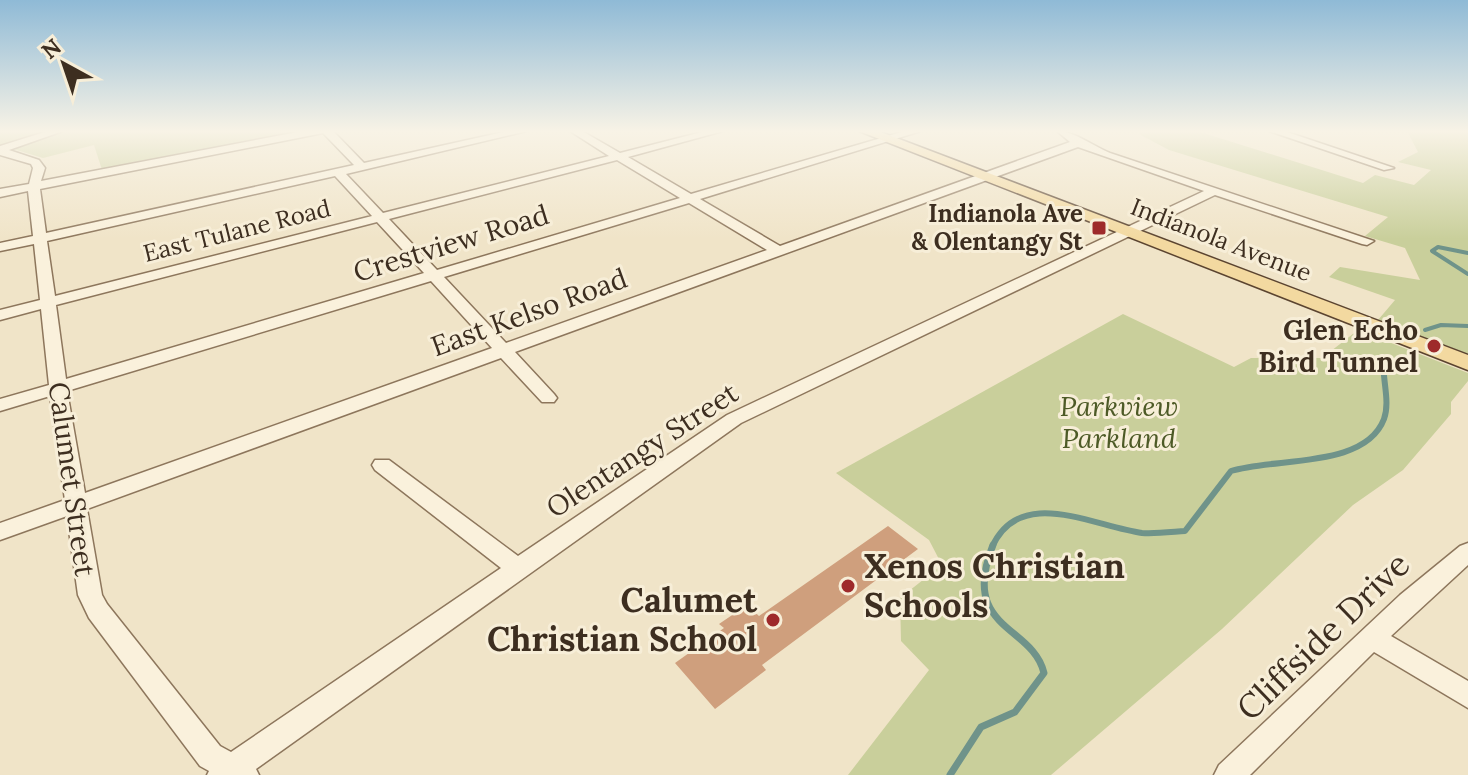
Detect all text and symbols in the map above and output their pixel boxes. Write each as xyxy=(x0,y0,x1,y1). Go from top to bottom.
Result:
north arrow xyxy=(24,24,104,104)
text: N xyxy=(36,32,67,65)
street label: Indianola Avenue xyxy=(1126,191,1316,288)
street label: East Tulane Road xyxy=(140,192,334,269)
street label: Crestview Road xyxy=(349,196,553,290)
place label: Indianola Ave & Olentangy St xyxy=(911,198,1084,257)
marker: Indianola Ave & Olentangy St xyxy=(1090,219,1108,237)
street label: East Kelso Road xyxy=(426,260,632,364)
place label: Glen Echo Bird Tunnel xyxy=(1258,312,1418,380)
marker: Glen Echo Bird Tunnel xyxy=(1425,337,1443,355)
street label: Olentangy Street xyxy=(539,374,745,525)
street label: Calumet Street xyxy=(41,379,103,579)
park label: Parkview Parkland xyxy=(1060,388,1178,456)
street label: Cliffside Drive xyxy=(1227,542,1418,729)
place label: Xenos Christian Schools xyxy=(864,544,1125,626)
marker: Xenos Christian Schools xyxy=(839,577,857,595)
place label: Calumet Christian School xyxy=(487,578,758,660)
marker: Calumet Christian School xyxy=(764,611,782,629)

